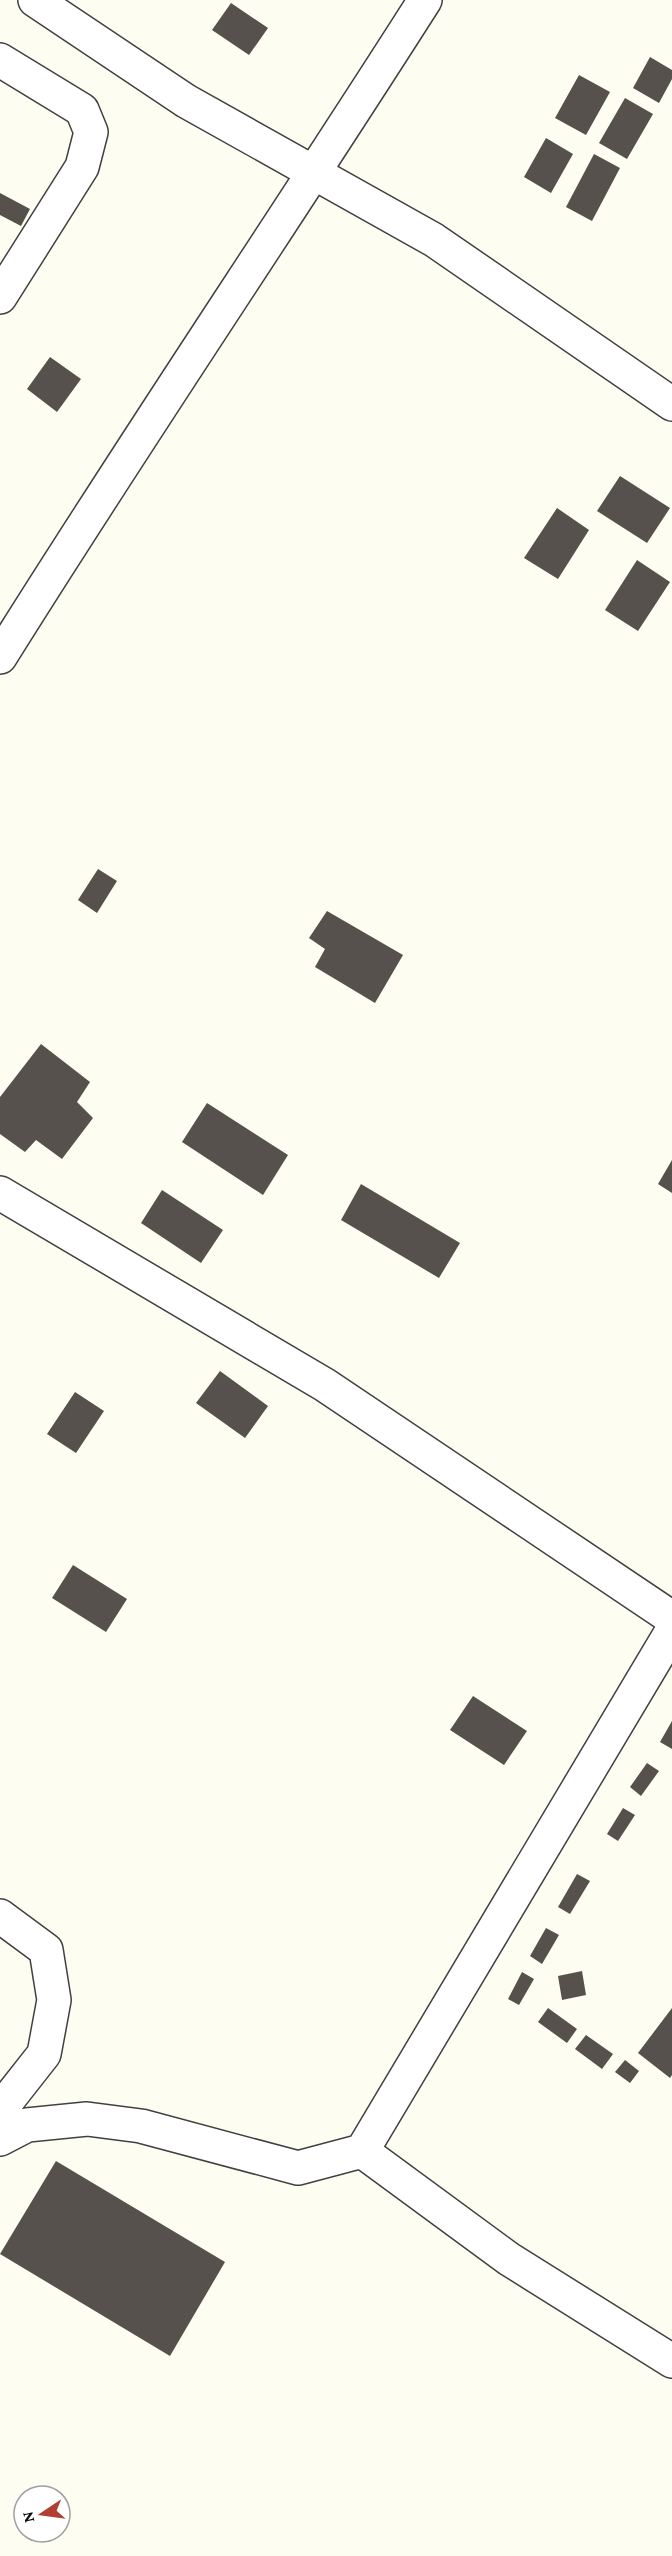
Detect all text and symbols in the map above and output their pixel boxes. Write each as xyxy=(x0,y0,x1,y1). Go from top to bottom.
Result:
north arrow xyxy=(12,2484,72,2544)
text: N xyxy=(18,2510,37,2524)

